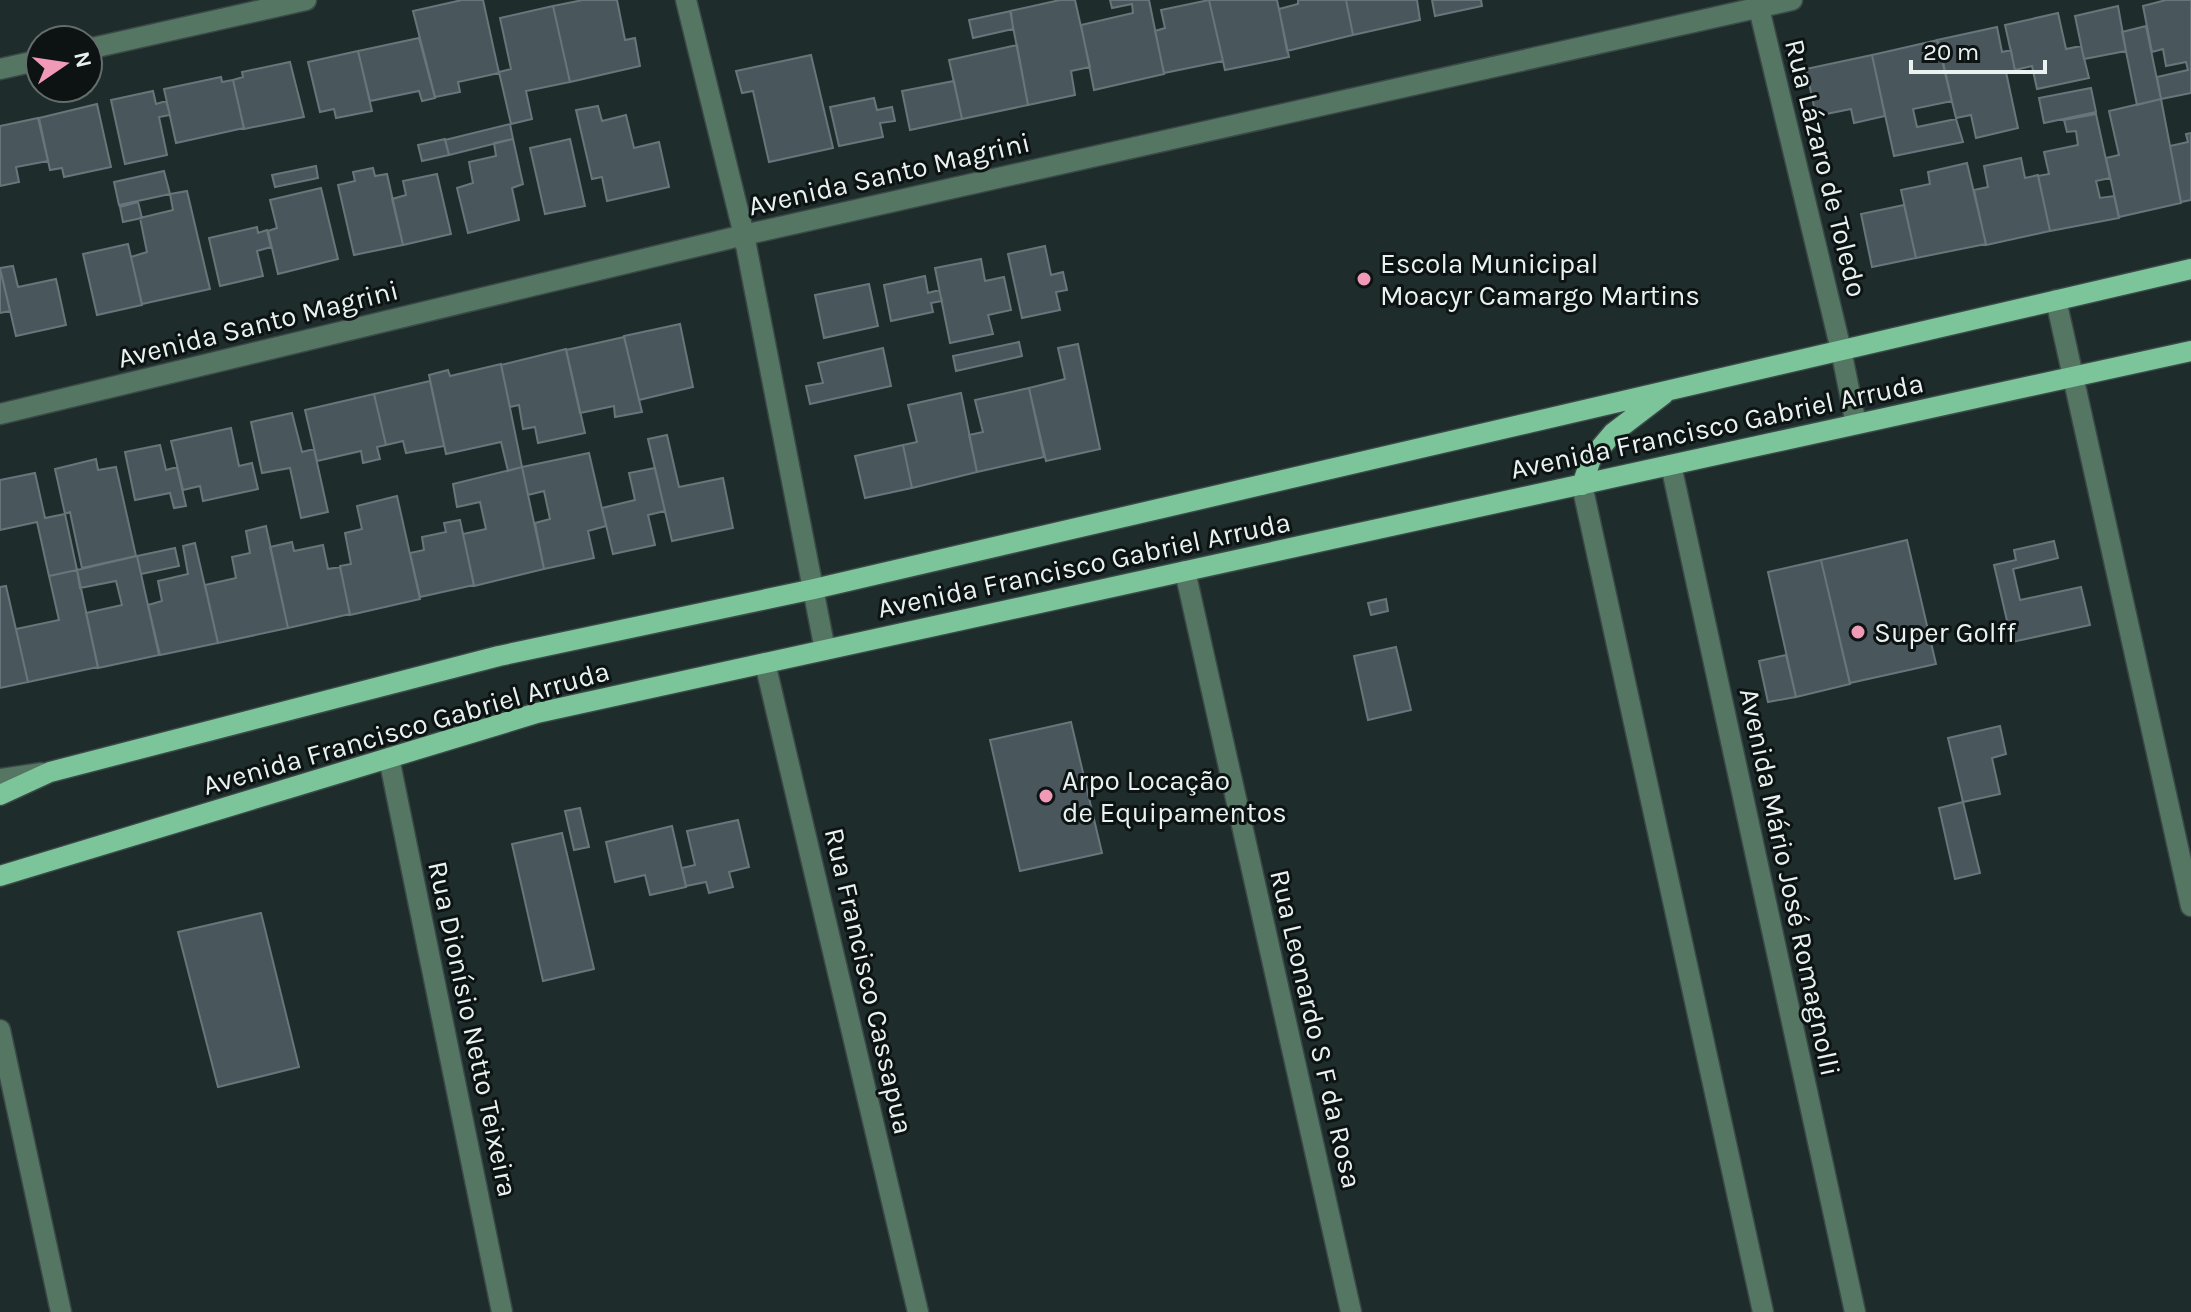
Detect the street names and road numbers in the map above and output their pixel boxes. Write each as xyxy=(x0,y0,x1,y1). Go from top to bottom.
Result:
street label: Rua Lázaro de Toledo xyxy=(1778,36,1874,300)
street label: Avenida Santo Magrini xyxy=(745,126,1033,222)
street label: Avenida Santo Magrini xyxy=(114,273,402,375)
street label: Avenida Francisco Gabriel Arruda xyxy=(1507,366,1927,486)
street label: Avenida Francisco Gabriel Arruda xyxy=(874,505,1294,625)
street label: Avenida Francisco Gabriel Arruda xyxy=(199,654,613,802)
street label: Avenida Mário José Romagnolli xyxy=(1733,685,1847,1079)
street label: Rua Francisco Cassapua xyxy=(818,825,920,1137)
street label: Rua Dionísio Netto Teixeira xyxy=(421,858,525,1200)
street label: Rua Leonardo S F da Rosa xyxy=(1263,866,1369,1192)

